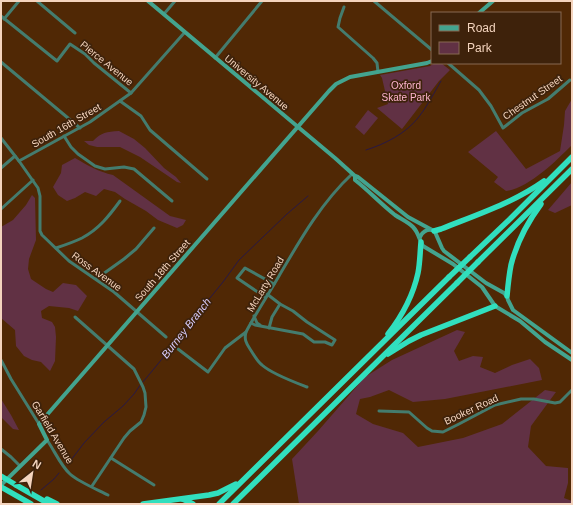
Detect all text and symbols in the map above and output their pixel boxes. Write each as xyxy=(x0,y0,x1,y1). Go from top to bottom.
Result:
legend xyxy=(431,12,561,64)
text: Road xyxy=(467,21,496,35)
street label: Pierce Avenue xyxy=(78,39,135,88)
text: Park xyxy=(467,41,493,55)
street label: University Avenue xyxy=(223,53,291,113)
street label: Chestnut Street xyxy=(501,73,564,122)
park label: Oxford Skate Park xyxy=(382,80,431,103)
street label: South 16th Street xyxy=(30,101,103,150)
street label: South 18th Street xyxy=(133,237,192,303)
street label: Ross Avenue xyxy=(70,250,124,293)
street label: McLarty Road xyxy=(245,255,286,314)
water label: Burney Branch xyxy=(159,296,213,360)
street label: Booker Road xyxy=(442,392,500,427)
street label: Garfield Avenue xyxy=(30,399,76,466)
north arrow xyxy=(12,453,52,493)
text: N xyxy=(31,457,43,472)

